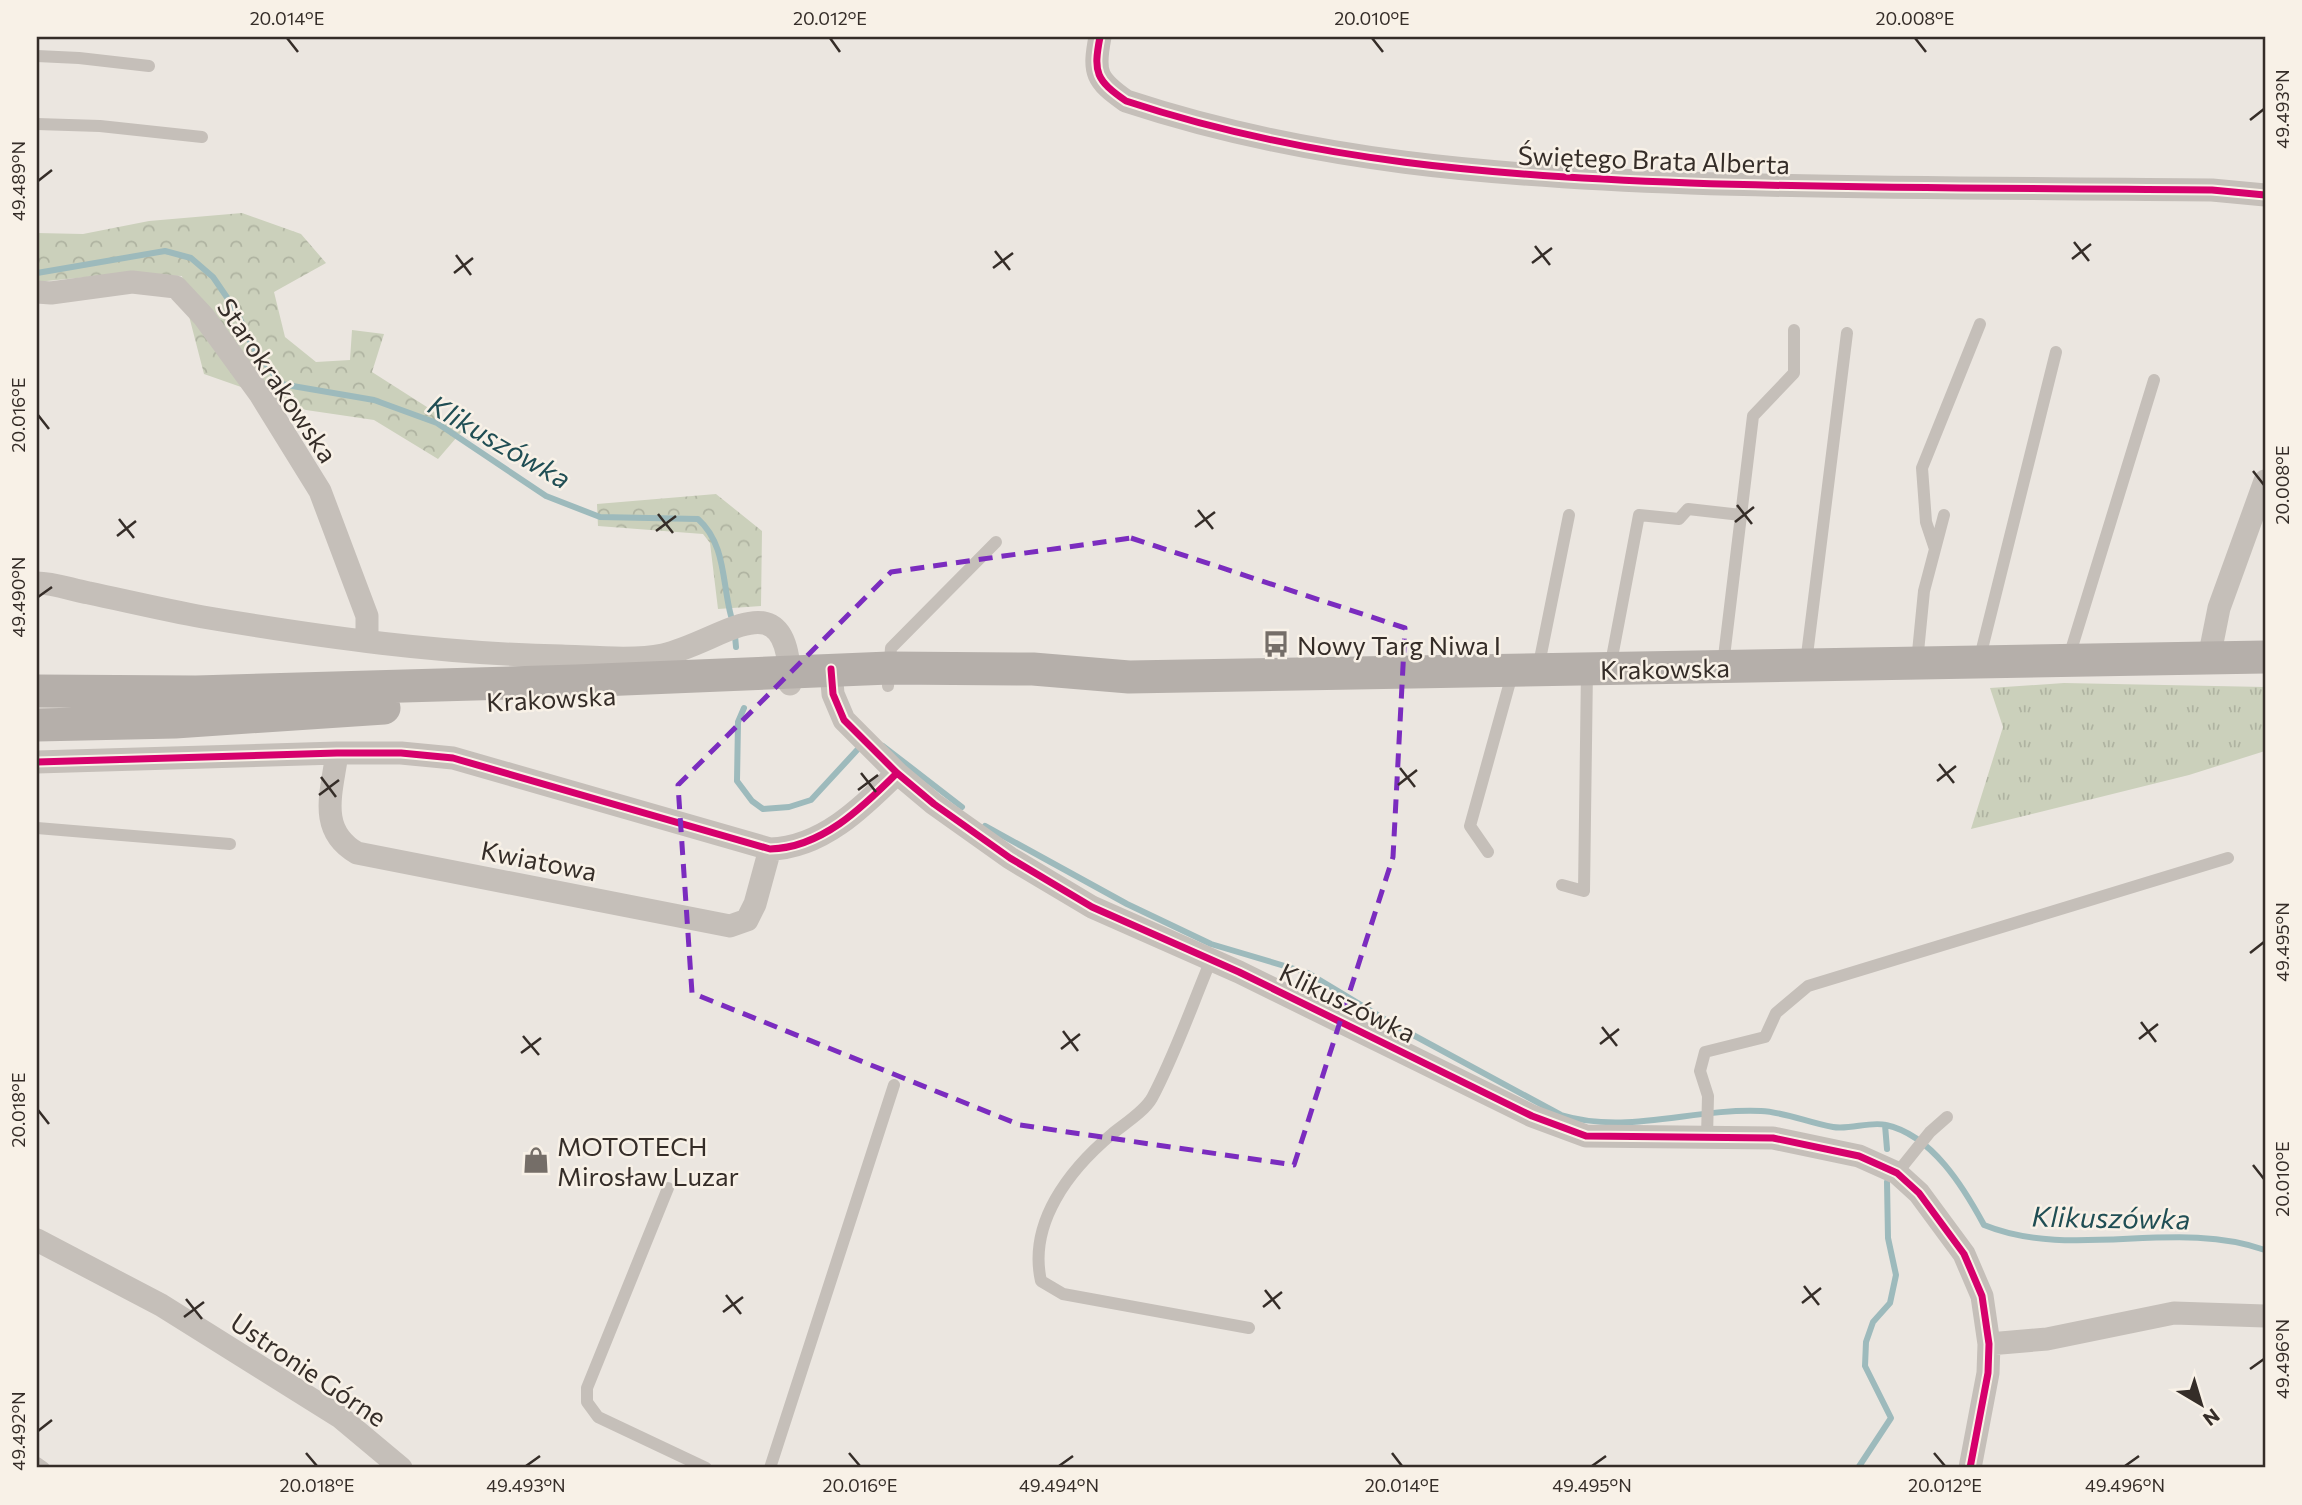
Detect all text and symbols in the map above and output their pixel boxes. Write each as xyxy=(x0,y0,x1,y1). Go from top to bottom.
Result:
text: 20.014°E xyxy=(250,7,324,29)
text: 20.012°E xyxy=(793,7,867,29)
text: 20.010°E xyxy=(1334,7,1410,29)
text: 20.008°E xyxy=(1876,7,1954,29)
text: 49.493°N xyxy=(2271,69,2293,149)
street label: Świętego Brata Alberta xyxy=(1517,139,1791,179)
text: 49.489°N xyxy=(7,141,29,221)
street label: Starokrakowska xyxy=(212,292,344,468)
text: 20.016°E xyxy=(7,378,29,452)
water label: Klikuszówka xyxy=(423,387,577,495)
text: 20.008°E xyxy=(2271,446,2293,524)
text: 49.490°N xyxy=(7,557,29,637)
bus stop icon: Nowy Targ Niwa I xyxy=(1261,629,1291,659)
place label: Nowy Targ Niwa I xyxy=(1297,629,1501,660)
street label: Krakowska xyxy=(1600,651,1730,685)
street label: Krakowska xyxy=(485,679,617,717)
street label: Kwiatowa xyxy=(478,834,600,886)
text: 49.495°N xyxy=(2271,902,2293,982)
street label: Klikuszówka xyxy=(1275,956,1421,1048)
text: 20.018°E xyxy=(7,1073,29,1147)
place label: MOTOTECH Mirosław Luzar xyxy=(557,1130,739,1191)
text: 20.010°E xyxy=(2271,1141,2293,1217)
shop icon: MOTOTECH Mirosław Luzar xyxy=(521,1145,551,1175)
water label: Klikuszówka xyxy=(2031,1199,2191,1235)
street label: Ustronie Górne xyxy=(225,1306,393,1432)
text: 49.496°N xyxy=(2271,1319,2293,1399)
north arrow xyxy=(2166,1368,2236,1438)
text: 49.492°N xyxy=(7,1391,29,1471)
text: N xyxy=(2199,1404,2224,1431)
text: 20.018°E xyxy=(280,1474,354,1496)
text: 49.493°N xyxy=(486,1474,566,1496)
text: 20.016°E xyxy=(823,1474,897,1496)
text: 49.494°N xyxy=(1019,1474,1099,1496)
text: 20.014°E xyxy=(1365,1474,1439,1496)
text: 49.495°N xyxy=(1552,1474,1632,1496)
text: 20.012°E xyxy=(1908,1474,1982,1496)
text: 49.496°N xyxy=(2085,1474,2165,1496)

